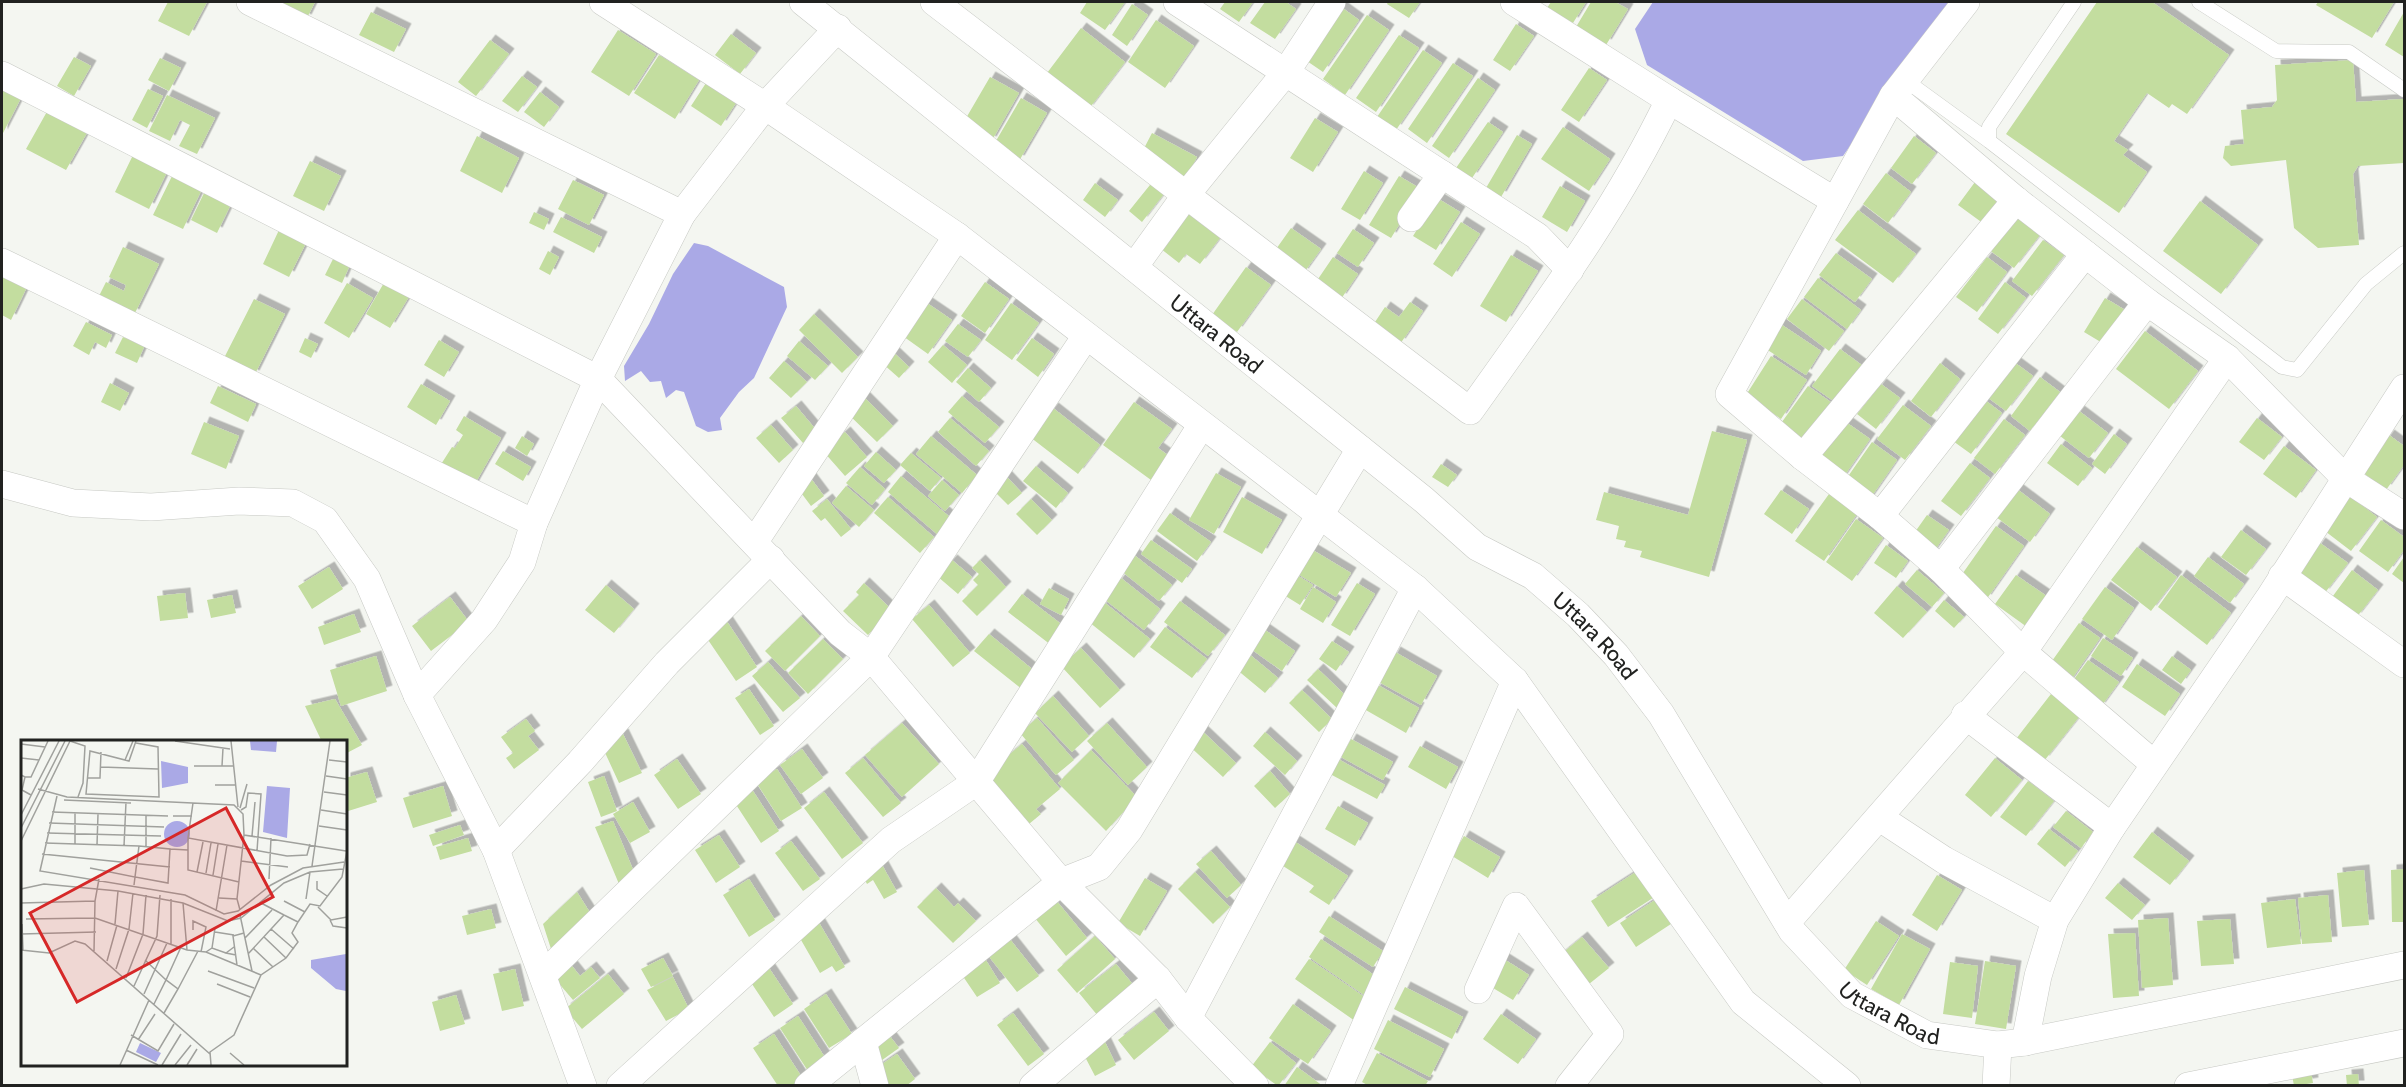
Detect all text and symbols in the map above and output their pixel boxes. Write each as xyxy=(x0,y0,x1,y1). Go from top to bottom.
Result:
street label: Uttara Road xyxy=(1165,288,1268,379)
street label: Uttara Road xyxy=(1547,586,1643,685)
inset map xyxy=(21,740,346,1066)
street label: Uttara Road xyxy=(1833,976,1941,1050)

